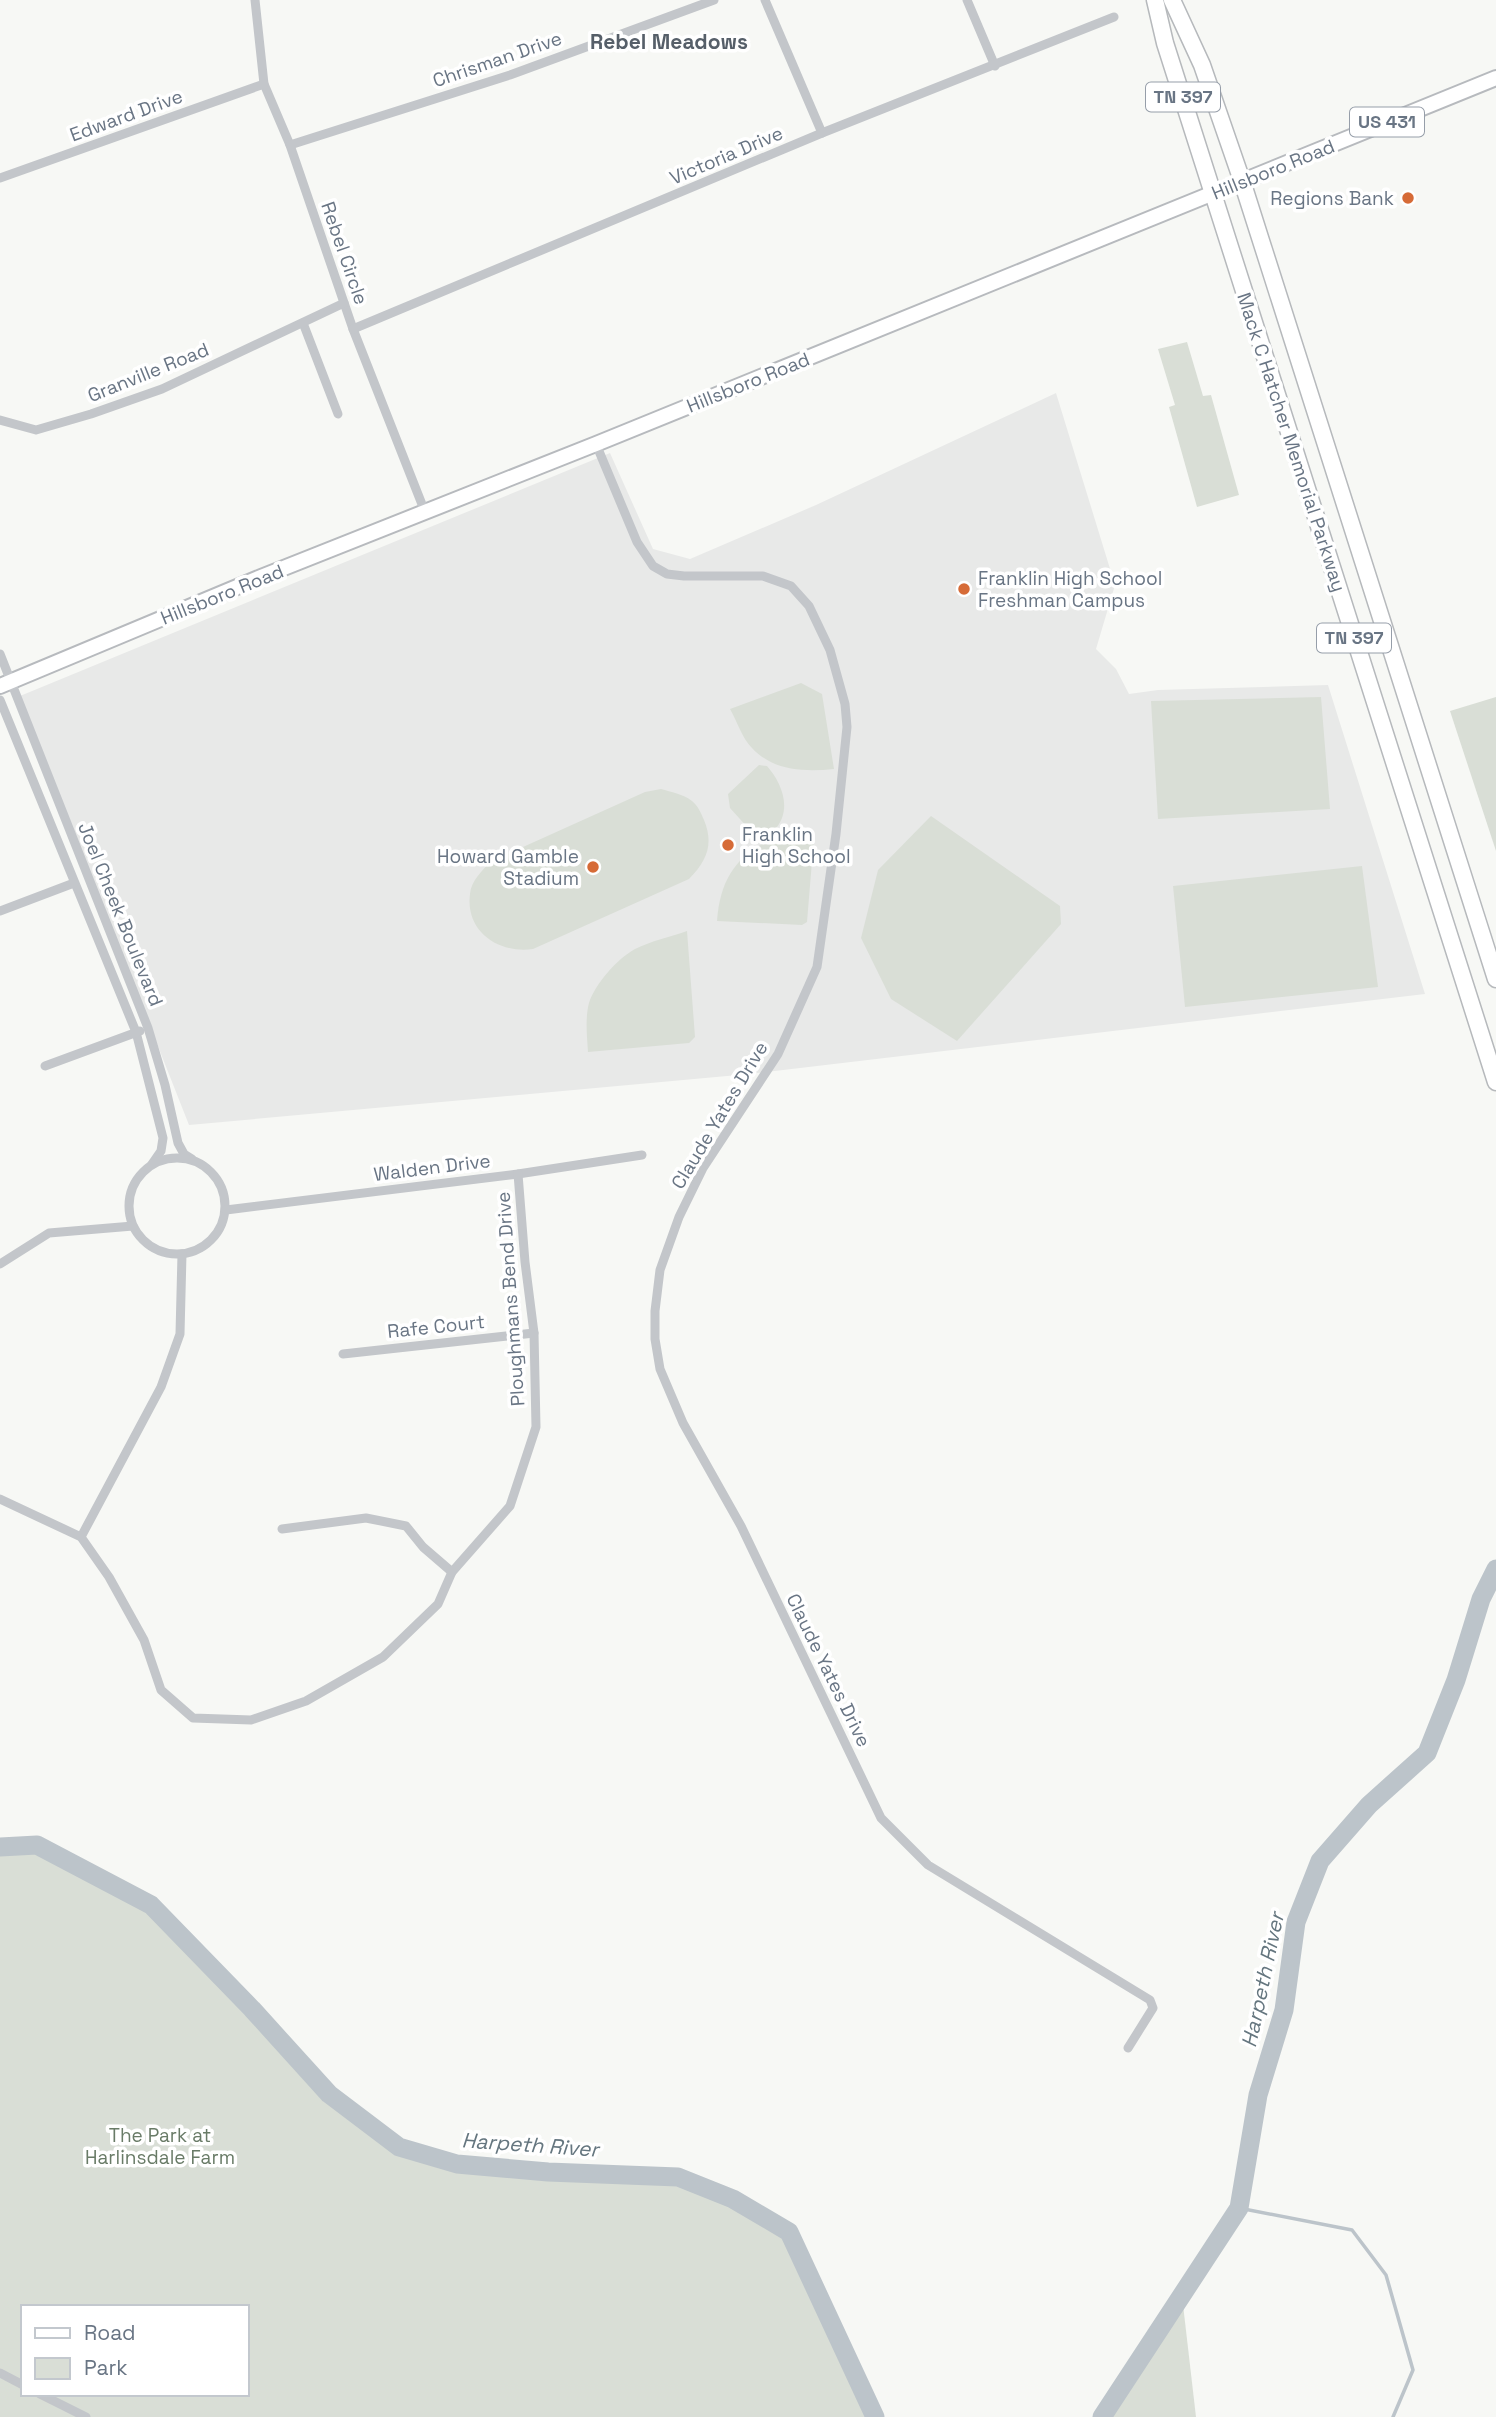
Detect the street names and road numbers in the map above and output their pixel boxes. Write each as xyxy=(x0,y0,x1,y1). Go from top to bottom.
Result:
street label: Chrisman Drive xyxy=(429,26,565,93)
road number: TN 397 xyxy=(1146,82,1220,112)
street label: Edward Drive xyxy=(66,83,186,147)
road number: US 431 xyxy=(1350,107,1424,136)
street label: Victoria Drive xyxy=(666,120,787,191)
street label: Hillsboro Road xyxy=(1208,133,1338,205)
street label: Rebel Circle xyxy=(315,198,374,308)
street label: Mack C Hatcher Memorial Parkway xyxy=(1231,289,1352,595)
street label: Granville Road xyxy=(84,337,213,408)
street label: Hillsboro Road xyxy=(683,346,813,418)
street label: Hillsboro Road xyxy=(157,558,287,630)
road number: TN 397 xyxy=(1317,624,1391,652)
street label: Joel Cheek Boulevard xyxy=(72,819,169,1010)
street label: Claude Yates Drive xyxy=(666,1037,773,1194)
street label: Walden Drive xyxy=(372,1148,492,1187)
street label: Ploughmans Bend Drive xyxy=(491,1191,530,1407)
street label: Rafe Court xyxy=(386,1309,486,1344)
street label: Claude Yates Drive xyxy=(781,1589,877,1751)

